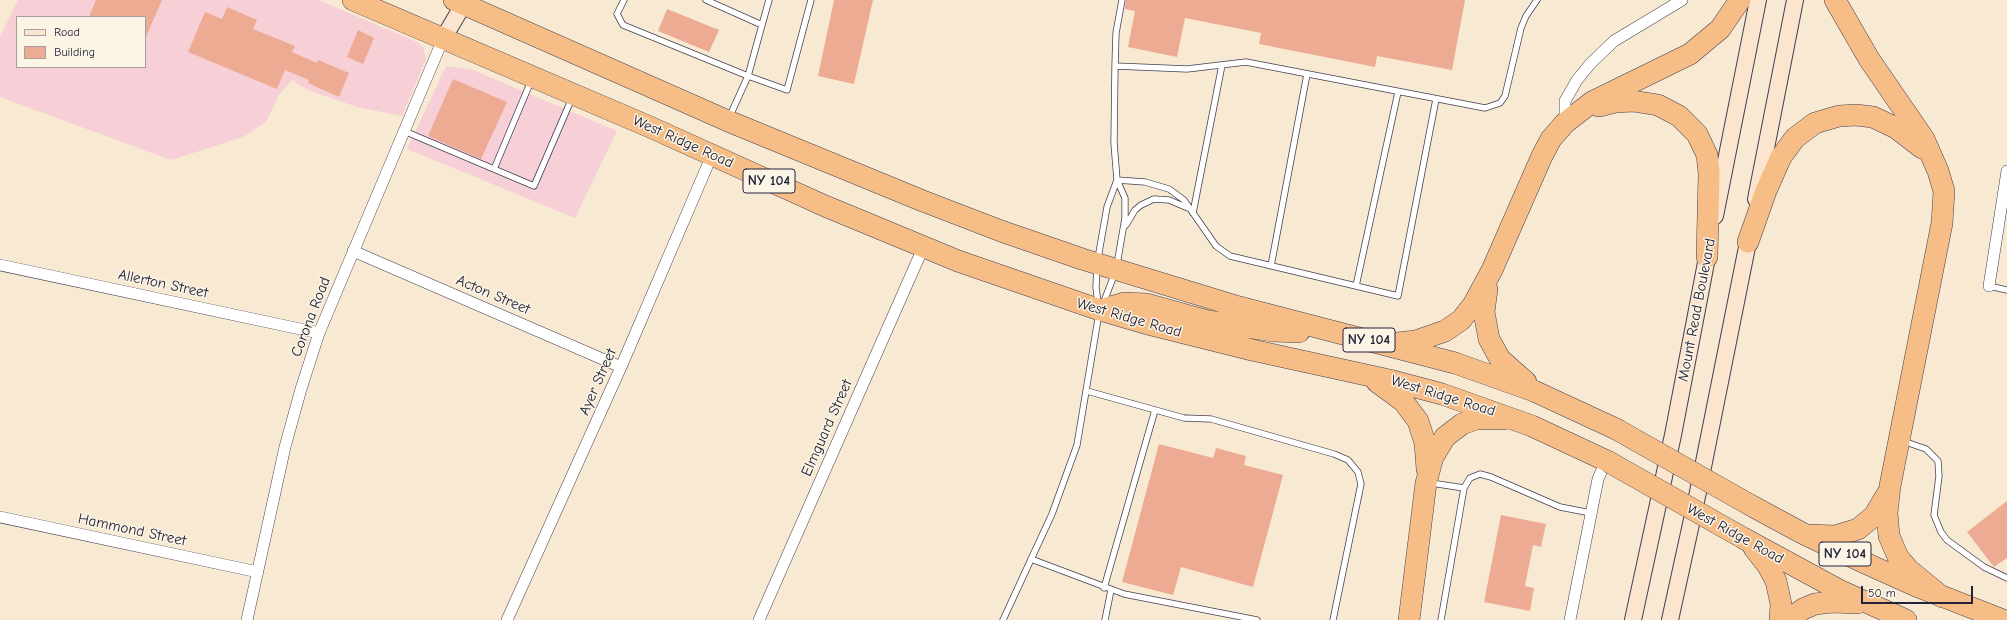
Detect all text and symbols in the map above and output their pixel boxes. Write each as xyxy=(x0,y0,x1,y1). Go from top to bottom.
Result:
legend xyxy=(16,16,146,68)
text: Road xyxy=(54,25,80,39)
text: Building xyxy=(54,45,95,59)
street label: West Ridge Road xyxy=(630,112,736,172)
road number: NY 104 xyxy=(743,169,795,193)
street label: Mount Read Boulevard xyxy=(1674,237,1720,383)
street label: Allerton Street xyxy=(116,266,210,302)
street label: Acton Street xyxy=(453,271,533,319)
street label: Corona Road xyxy=(288,274,334,360)
street label: West Ridge Road xyxy=(1075,294,1183,342)
road number: NY 104 xyxy=(1343,328,1395,352)
street label: Ayer Street xyxy=(575,346,621,418)
street label: West Ridge Road xyxy=(1389,372,1497,420)
street label: Elmguard Street xyxy=(798,377,856,479)
street label: West Ridge Road xyxy=(1683,500,1787,568)
street label: Hammond Street xyxy=(76,510,188,550)
road number: NY 104 xyxy=(1819,542,1871,566)
scale bar xyxy=(1863,578,1975,604)
text: 50 m xyxy=(1868,586,1896,600)

